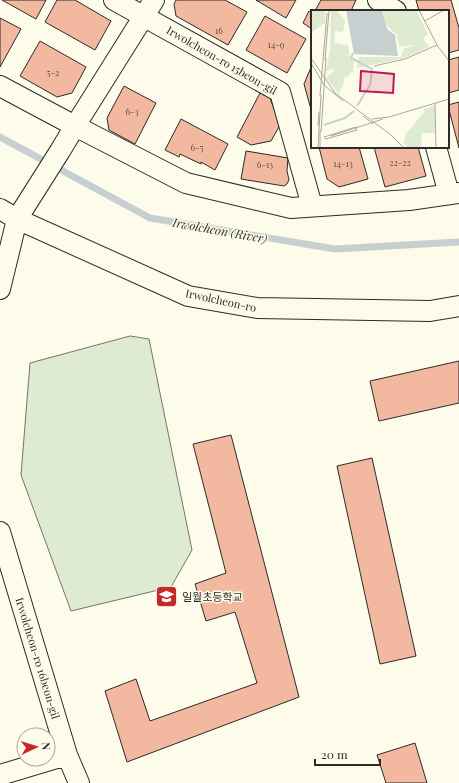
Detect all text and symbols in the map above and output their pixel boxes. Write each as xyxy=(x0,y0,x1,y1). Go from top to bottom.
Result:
inset map xyxy=(311,10,449,148)
street label: Irwolcheon-ro 15beon-gil xyxy=(164,22,280,98)
house number: 16 xyxy=(215,24,223,36)
house number: 14-9 xyxy=(268,38,285,50)
house number: 5-2 xyxy=(47,66,59,78)
house number: 6-3 xyxy=(125,105,139,117)
house number: 6-5 xyxy=(191,141,204,153)
house number: 22-22 xyxy=(389,156,411,168)
house number: 14-13 xyxy=(333,157,353,169)
house number: 6-13 xyxy=(257,158,273,170)
water label: Irwolcheon (River) xyxy=(170,214,269,246)
street label: Irwolcheon-ro xyxy=(184,285,258,315)
school or university icon: 일월초등학교 xyxy=(154,583,180,609)
place label: 일월초등학교 xyxy=(182,589,243,604)
street label: Irwolcheon-ro 16beon-gil xyxy=(12,595,64,721)
north arrow xyxy=(16,727,56,767)
scale bar xyxy=(315,741,380,767)
text: N xyxy=(39,742,54,751)
text: 20 m xyxy=(321,746,348,762)

